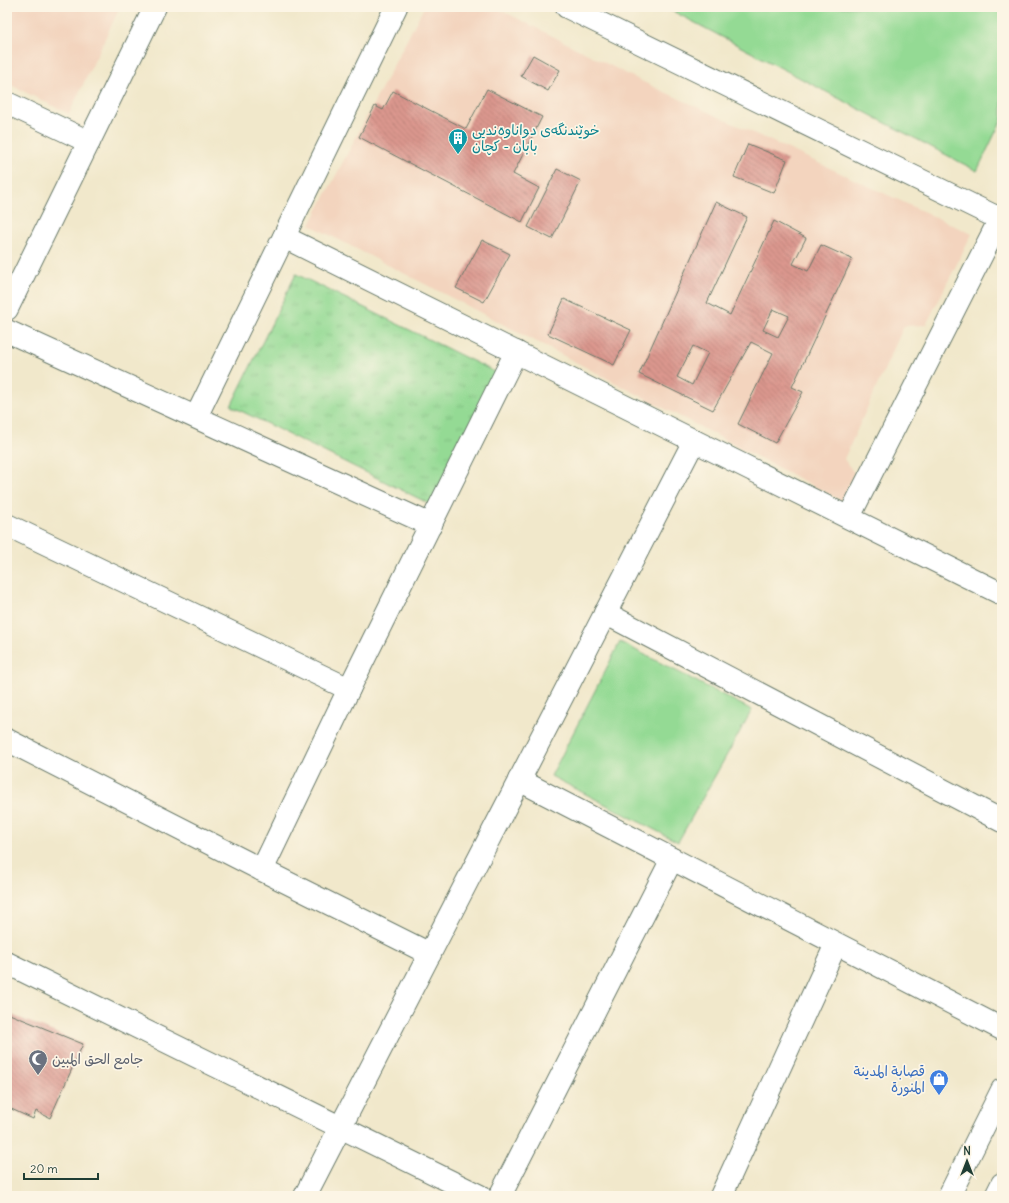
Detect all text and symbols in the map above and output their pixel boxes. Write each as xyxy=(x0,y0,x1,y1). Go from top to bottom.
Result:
place label: خوێندنگەی دواناوەندیی بابان - کچان xyxy=(472,121,600,156)
building icon: خوێندنگەی دواناوەندیی بابان - کچان xyxy=(447,127,469,155)
mosque icon: جامع الحق المبين xyxy=(27,1048,49,1076)
place label: جامع الحق المبين xyxy=(52,1050,143,1070)
place label: قصابة المدينة المنورة xyxy=(854,1062,925,1097)
shop icon: قصابة المدينة المنورة xyxy=(928,1068,950,1096)
north arrow xyxy=(947,1141,987,1181)
text: N xyxy=(963,1144,971,1158)
scale bar xyxy=(24,1155,98,1181)
text: 20 m xyxy=(30,1161,58,1176)

